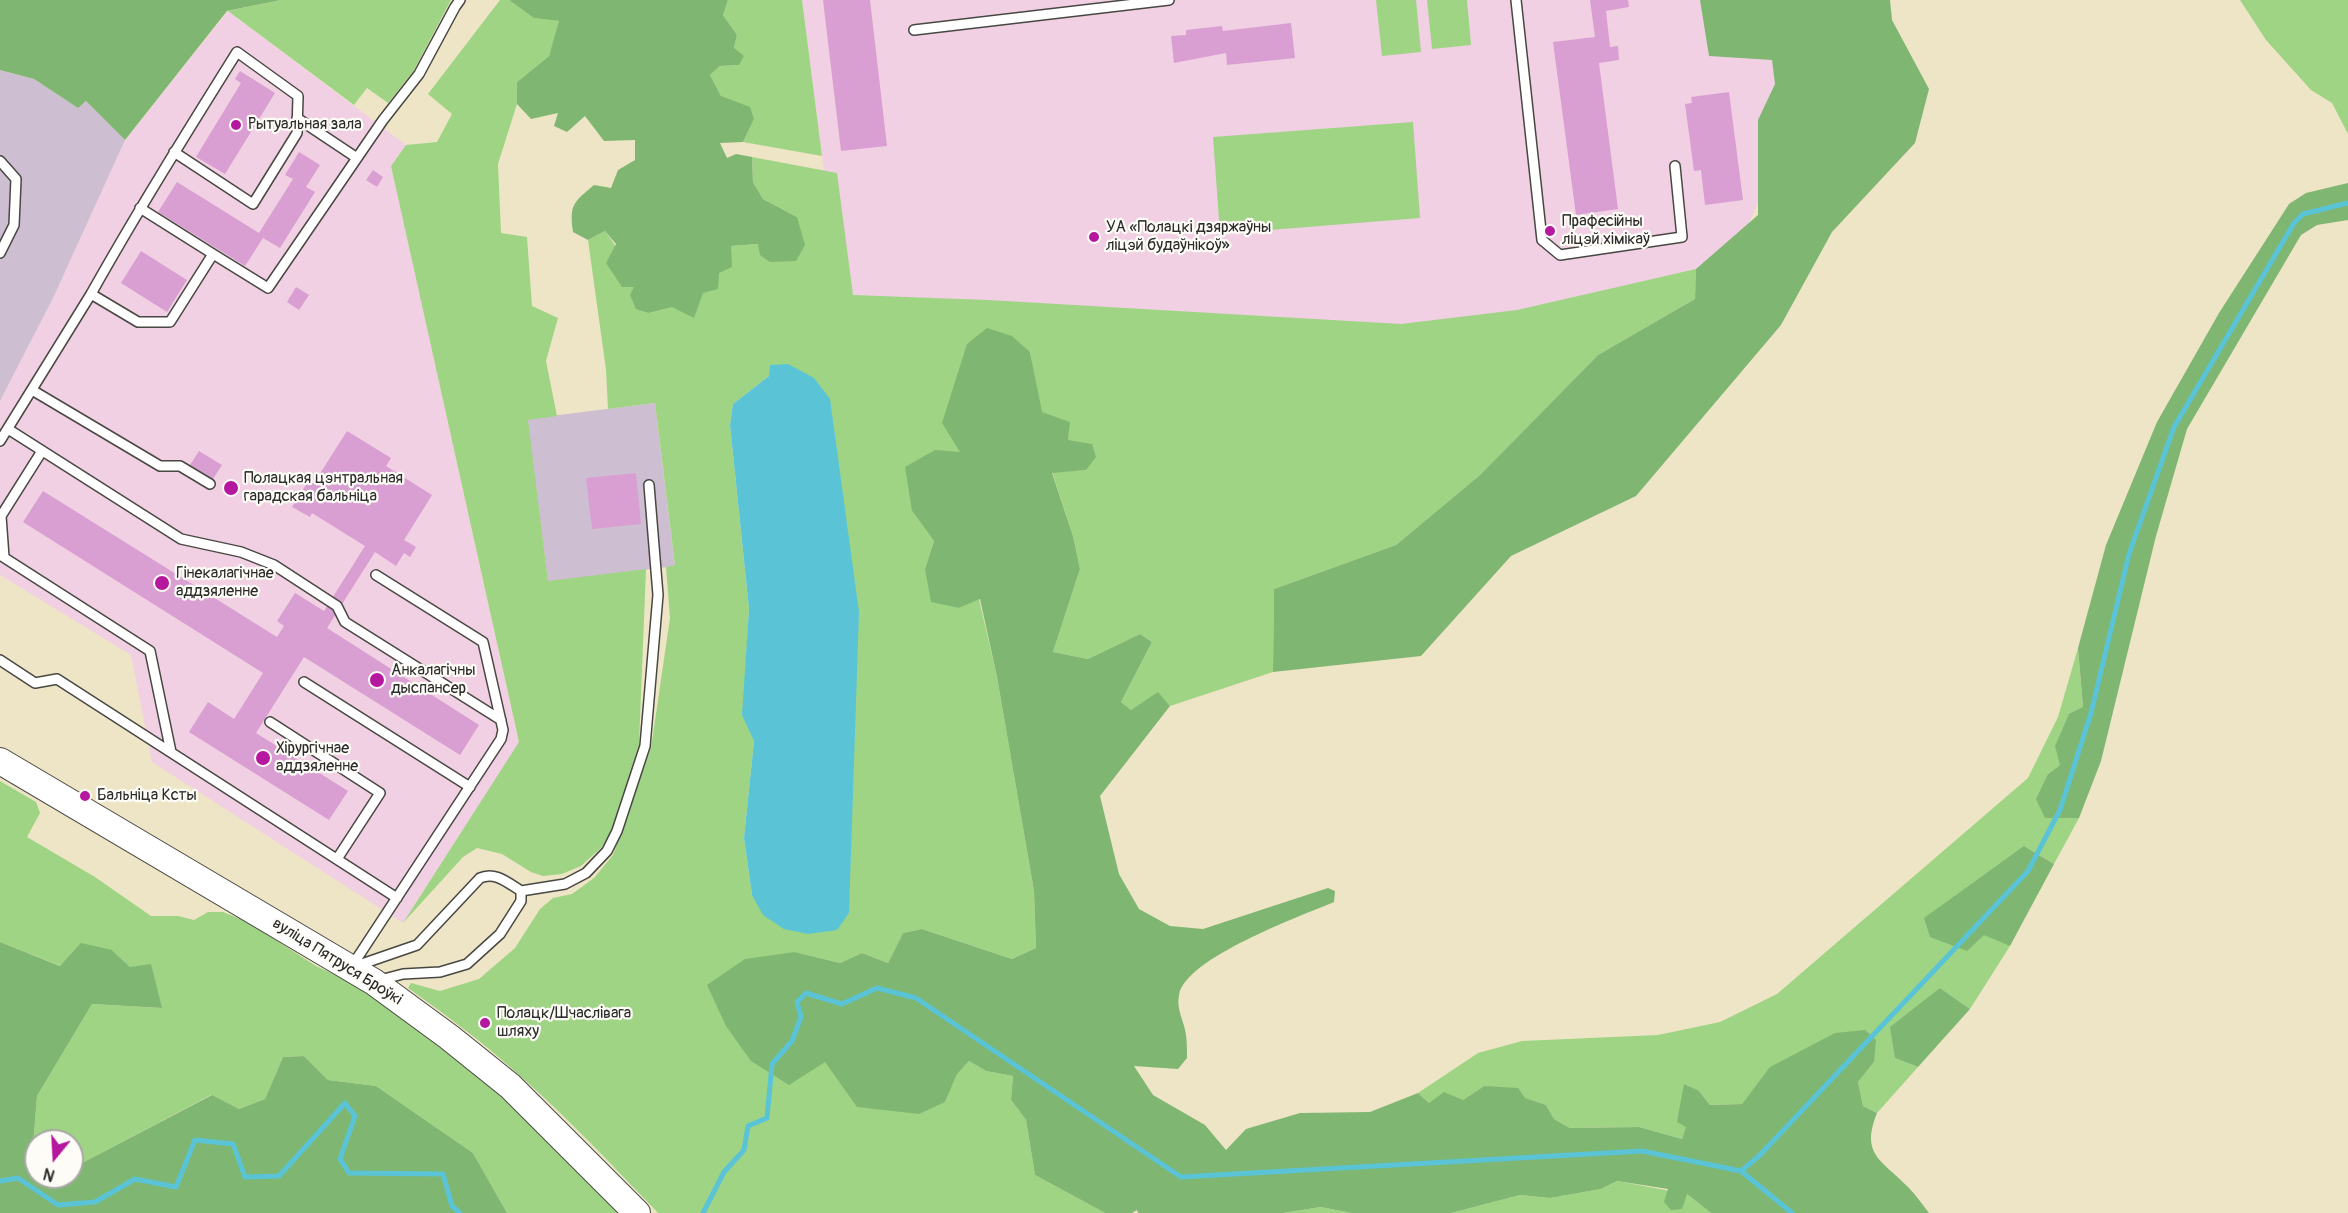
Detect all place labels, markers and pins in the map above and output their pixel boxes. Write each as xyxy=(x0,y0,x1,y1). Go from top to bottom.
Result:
place label: Рытуальная зала xyxy=(248,115,362,135)
marker: Рытуальная зала xyxy=(229,118,243,132)
place label: Прафесійны ліцэй хімікаў xyxy=(1562,212,1650,250)
place label: УА «Полацкі дзяржаўны ліцэй будаўнікоў» xyxy=(1106,218,1271,256)
marker: Прафесійны ліцэй хімікаў xyxy=(1543,224,1557,238)
marker: УА «Полацкі дзяржаўны ліцэй будаўнікоў» xyxy=(1087,230,1101,244)
place label: Полацкая цэнтральная гарадская бальніца xyxy=(244,469,403,507)
marker: Полацкая цэнтральная гарадская бальніца xyxy=(222,479,240,497)
place label: Гінекалагічнае аддзяленне xyxy=(176,564,274,602)
marker: Гінекалагічнае аддзяленне xyxy=(153,574,171,592)
place label: Анкалагічны дыспансер xyxy=(391,661,476,699)
marker: Анкалагічны дыспансер xyxy=(368,671,386,689)
place label: Хірургічнае аддзяленне xyxy=(276,739,358,777)
marker: Хірургічнае аддзяленне xyxy=(254,749,272,767)
place label: Бальніца Ксты xyxy=(97,786,197,806)
marker: Бальніца Ксты xyxy=(78,789,92,803)
place label: Полацк/Шчаслівага шляху xyxy=(497,1004,631,1042)
marker: Полацк/Шчаслівага шляху xyxy=(478,1016,492,1030)

